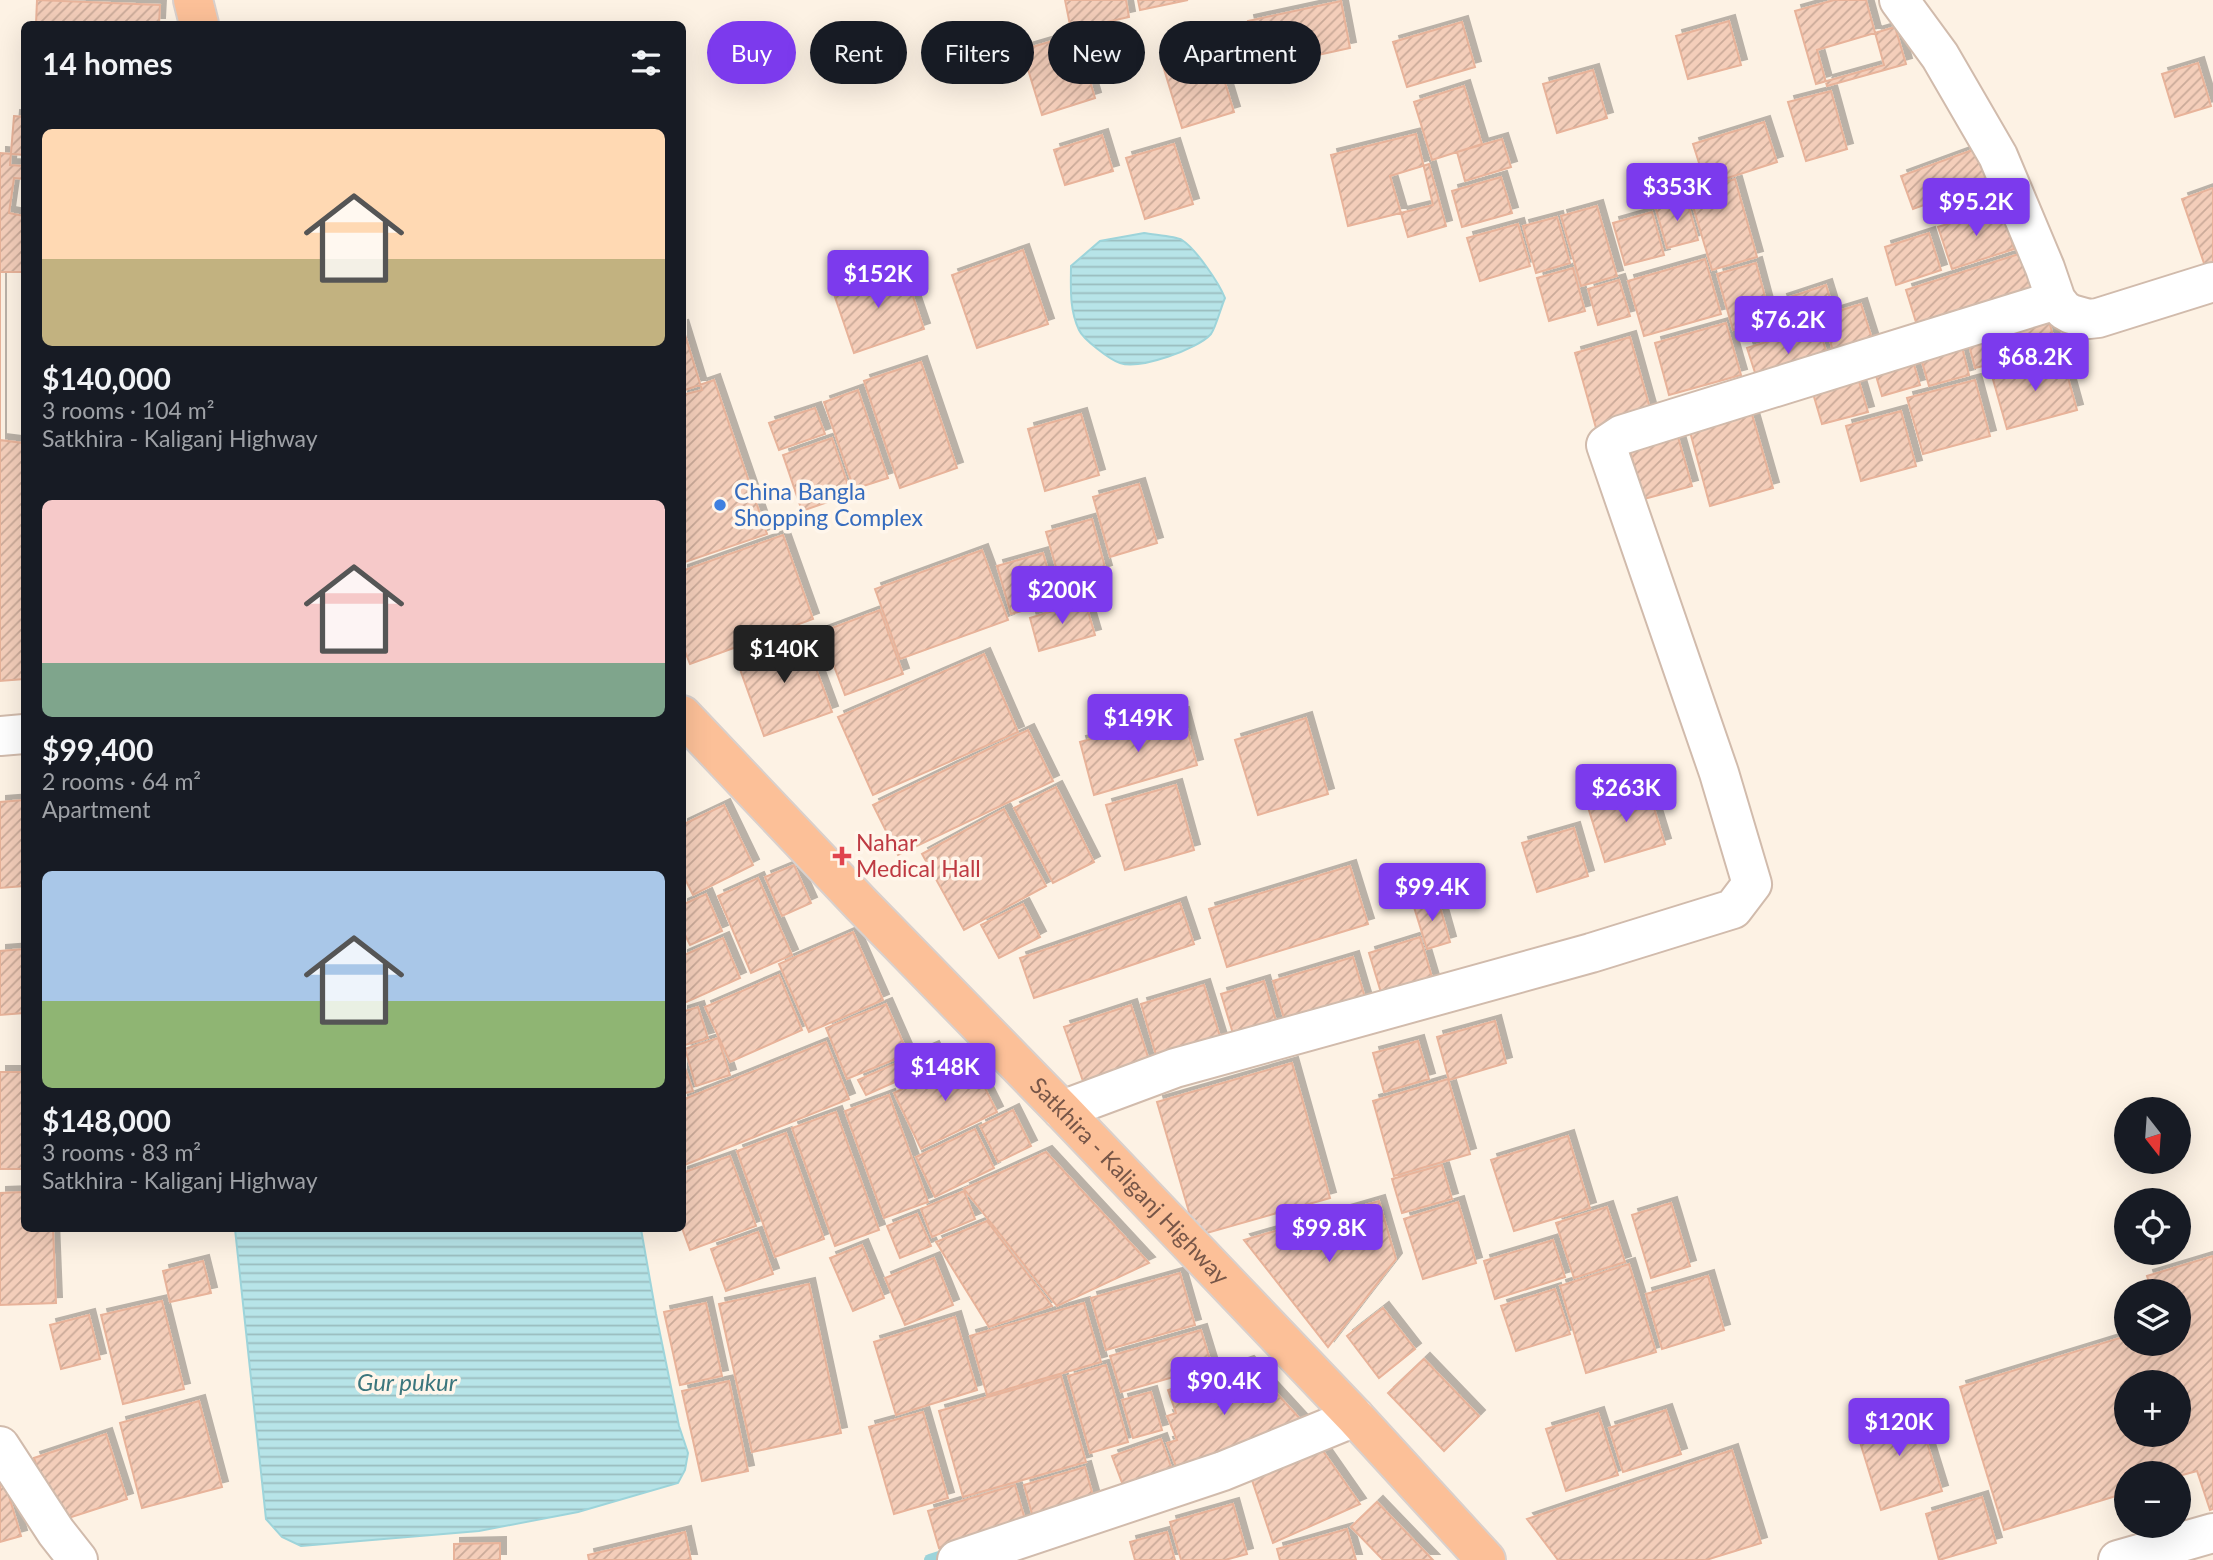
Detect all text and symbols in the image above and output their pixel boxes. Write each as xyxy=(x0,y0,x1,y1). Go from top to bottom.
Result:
chip: Buy xyxy=(707,21,796,84)
chip: Rent xyxy=(810,21,907,84)
chip: Filters xyxy=(921,21,1034,84)
chip: New xyxy=(1048,21,1145,84)
chip: Apartment xyxy=(1159,21,1321,84)
icon: filters xyxy=(627,44,665,82)
text: 14 homes xyxy=(42,45,173,81)
pin: $353K xyxy=(1628,164,1726,223)
text: $353K xyxy=(1642,172,1712,200)
icon: home xyxy=(291,175,417,301)
pin: $95.2K xyxy=(1919,178,2033,238)
text: $95.2K xyxy=(1939,187,2013,215)
pin: $152K xyxy=(829,250,927,310)
text: $152K xyxy=(843,259,913,287)
pin: $76.2K xyxy=(1731,296,1845,356)
text: $76.2K xyxy=(1751,305,1825,333)
pin: $68.2K xyxy=(1978,334,2092,393)
text: $68.2K xyxy=(1998,342,2072,370)
text: $140,000 xyxy=(42,360,171,396)
text: 3 rooms · 104 m² xyxy=(42,396,214,424)
text: Satkhira - Kaliganj Highway xyxy=(42,424,318,452)
place label: China Bangla Shopping Complex xyxy=(734,477,924,531)
marker: China Bangla Shopping Complex xyxy=(712,497,728,513)
icon: home xyxy=(291,546,417,672)
pin: $200K xyxy=(1013,566,1111,626)
text: $200K xyxy=(1027,575,1097,603)
pin: $140K xyxy=(735,626,833,685)
text: $140K xyxy=(749,634,819,662)
pin: $149K xyxy=(1089,694,1187,754)
text: $149K xyxy=(1103,703,1173,731)
text: $99,400 xyxy=(42,731,153,767)
pin: $263K xyxy=(1577,764,1675,824)
text: 2 rooms · 64 m² xyxy=(42,767,201,795)
text: $263K xyxy=(1591,773,1661,801)
text: Apartment xyxy=(42,795,150,823)
place label: Nahar Medical Hall xyxy=(856,828,981,882)
marker: Nahar Medical Hall xyxy=(834,848,850,864)
pin: $99.4K xyxy=(1375,864,1489,923)
text: $99.4K xyxy=(1395,872,1469,900)
icon: home xyxy=(291,917,417,1043)
pin: $148K xyxy=(896,1044,994,1103)
text: $148K xyxy=(910,1052,980,1080)
street label: Satkhira - Kaliganj Highway xyxy=(1025,1071,1236,1290)
north arrow xyxy=(2114,1097,2191,1174)
map controls xyxy=(2114,1097,2191,1538)
text: $148,000 xyxy=(42,1102,171,1138)
text: 3 rooms · 83 m² xyxy=(42,1138,201,1166)
text: Satkhira - Kaliganj Highway xyxy=(42,1166,318,1194)
button: locate xyxy=(2114,1188,2191,1265)
pin: $99.8K xyxy=(1272,1204,1386,1264)
text: $99.8K xyxy=(1292,1213,1366,1241)
button: layers xyxy=(2114,1279,2191,1356)
pin: $90.4K xyxy=(1167,1358,1281,1417)
text: $90.4K xyxy=(1187,1366,1261,1394)
water label: Gur pukur xyxy=(357,1367,458,1396)
button: + xyxy=(2114,1370,2191,1447)
pin: $120K xyxy=(1850,1398,1948,1458)
text: $120K xyxy=(1864,1407,1934,1435)
button: − xyxy=(2114,1461,2191,1538)

